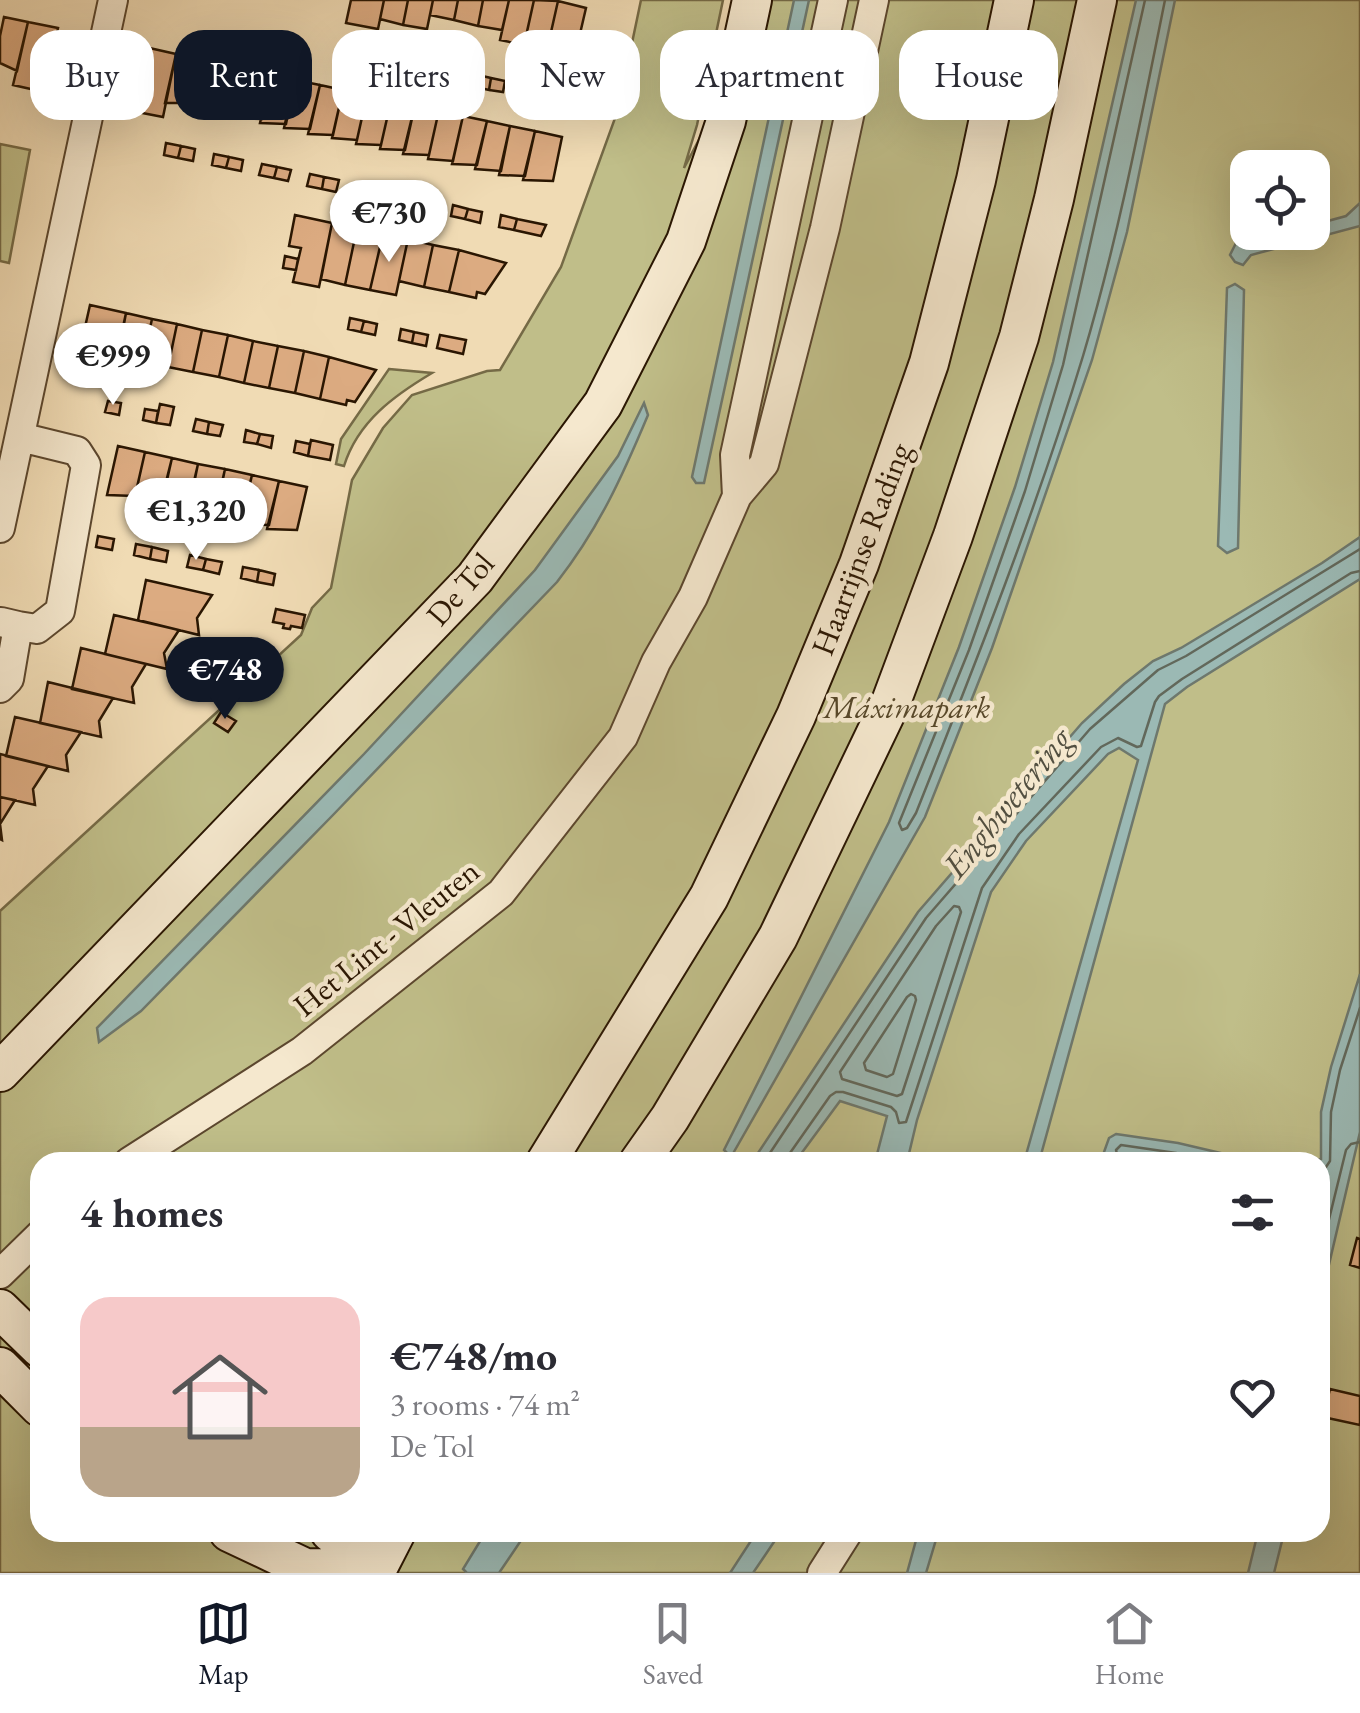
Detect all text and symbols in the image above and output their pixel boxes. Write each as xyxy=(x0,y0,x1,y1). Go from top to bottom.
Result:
chip: Buy xyxy=(30,30,154,120)
chip: Rent xyxy=(174,30,312,120)
chip: Filters xyxy=(332,30,485,120)
chip: New xyxy=(505,30,640,120)
chip: Apartment xyxy=(660,30,879,120)
chip: House xyxy=(899,30,1058,120)
map controls xyxy=(1230,150,1330,250)
button: locate xyxy=(1230,150,1330,250)
pin: €730 xyxy=(330,180,448,265)
text: €730 xyxy=(352,191,426,233)
pin: €999 xyxy=(54,323,172,408)
text: €999 xyxy=(76,334,150,376)
street label: Haarrijnse Rading xyxy=(801,436,921,661)
pin: €1,320 xyxy=(115,478,277,563)
text: €1,320 xyxy=(146,489,246,531)
street label: De Tol xyxy=(417,543,504,635)
pin: €748 xyxy=(166,637,284,722)
text: €748 xyxy=(188,648,262,690)
park label: Máximapark xyxy=(822,686,991,728)
water label: Enghwetering xyxy=(931,716,1083,888)
street label: Het Lint - Vleuten xyxy=(284,850,488,1026)
text: 4 homes xyxy=(80,1185,223,1240)
icon: filters xyxy=(1225,1185,1280,1240)
text: €748/mo xyxy=(390,1328,557,1383)
icon: home xyxy=(160,1337,280,1457)
icon: heart xyxy=(1225,1370,1280,1425)
text: 3 rooms · 74 m² xyxy=(390,1383,580,1425)
text: De Tol xyxy=(390,1425,474,1467)
tab: Map xyxy=(196,1596,251,1692)
tab: Saved xyxy=(643,1596,703,1692)
tab: Home xyxy=(1095,1596,1164,1692)

